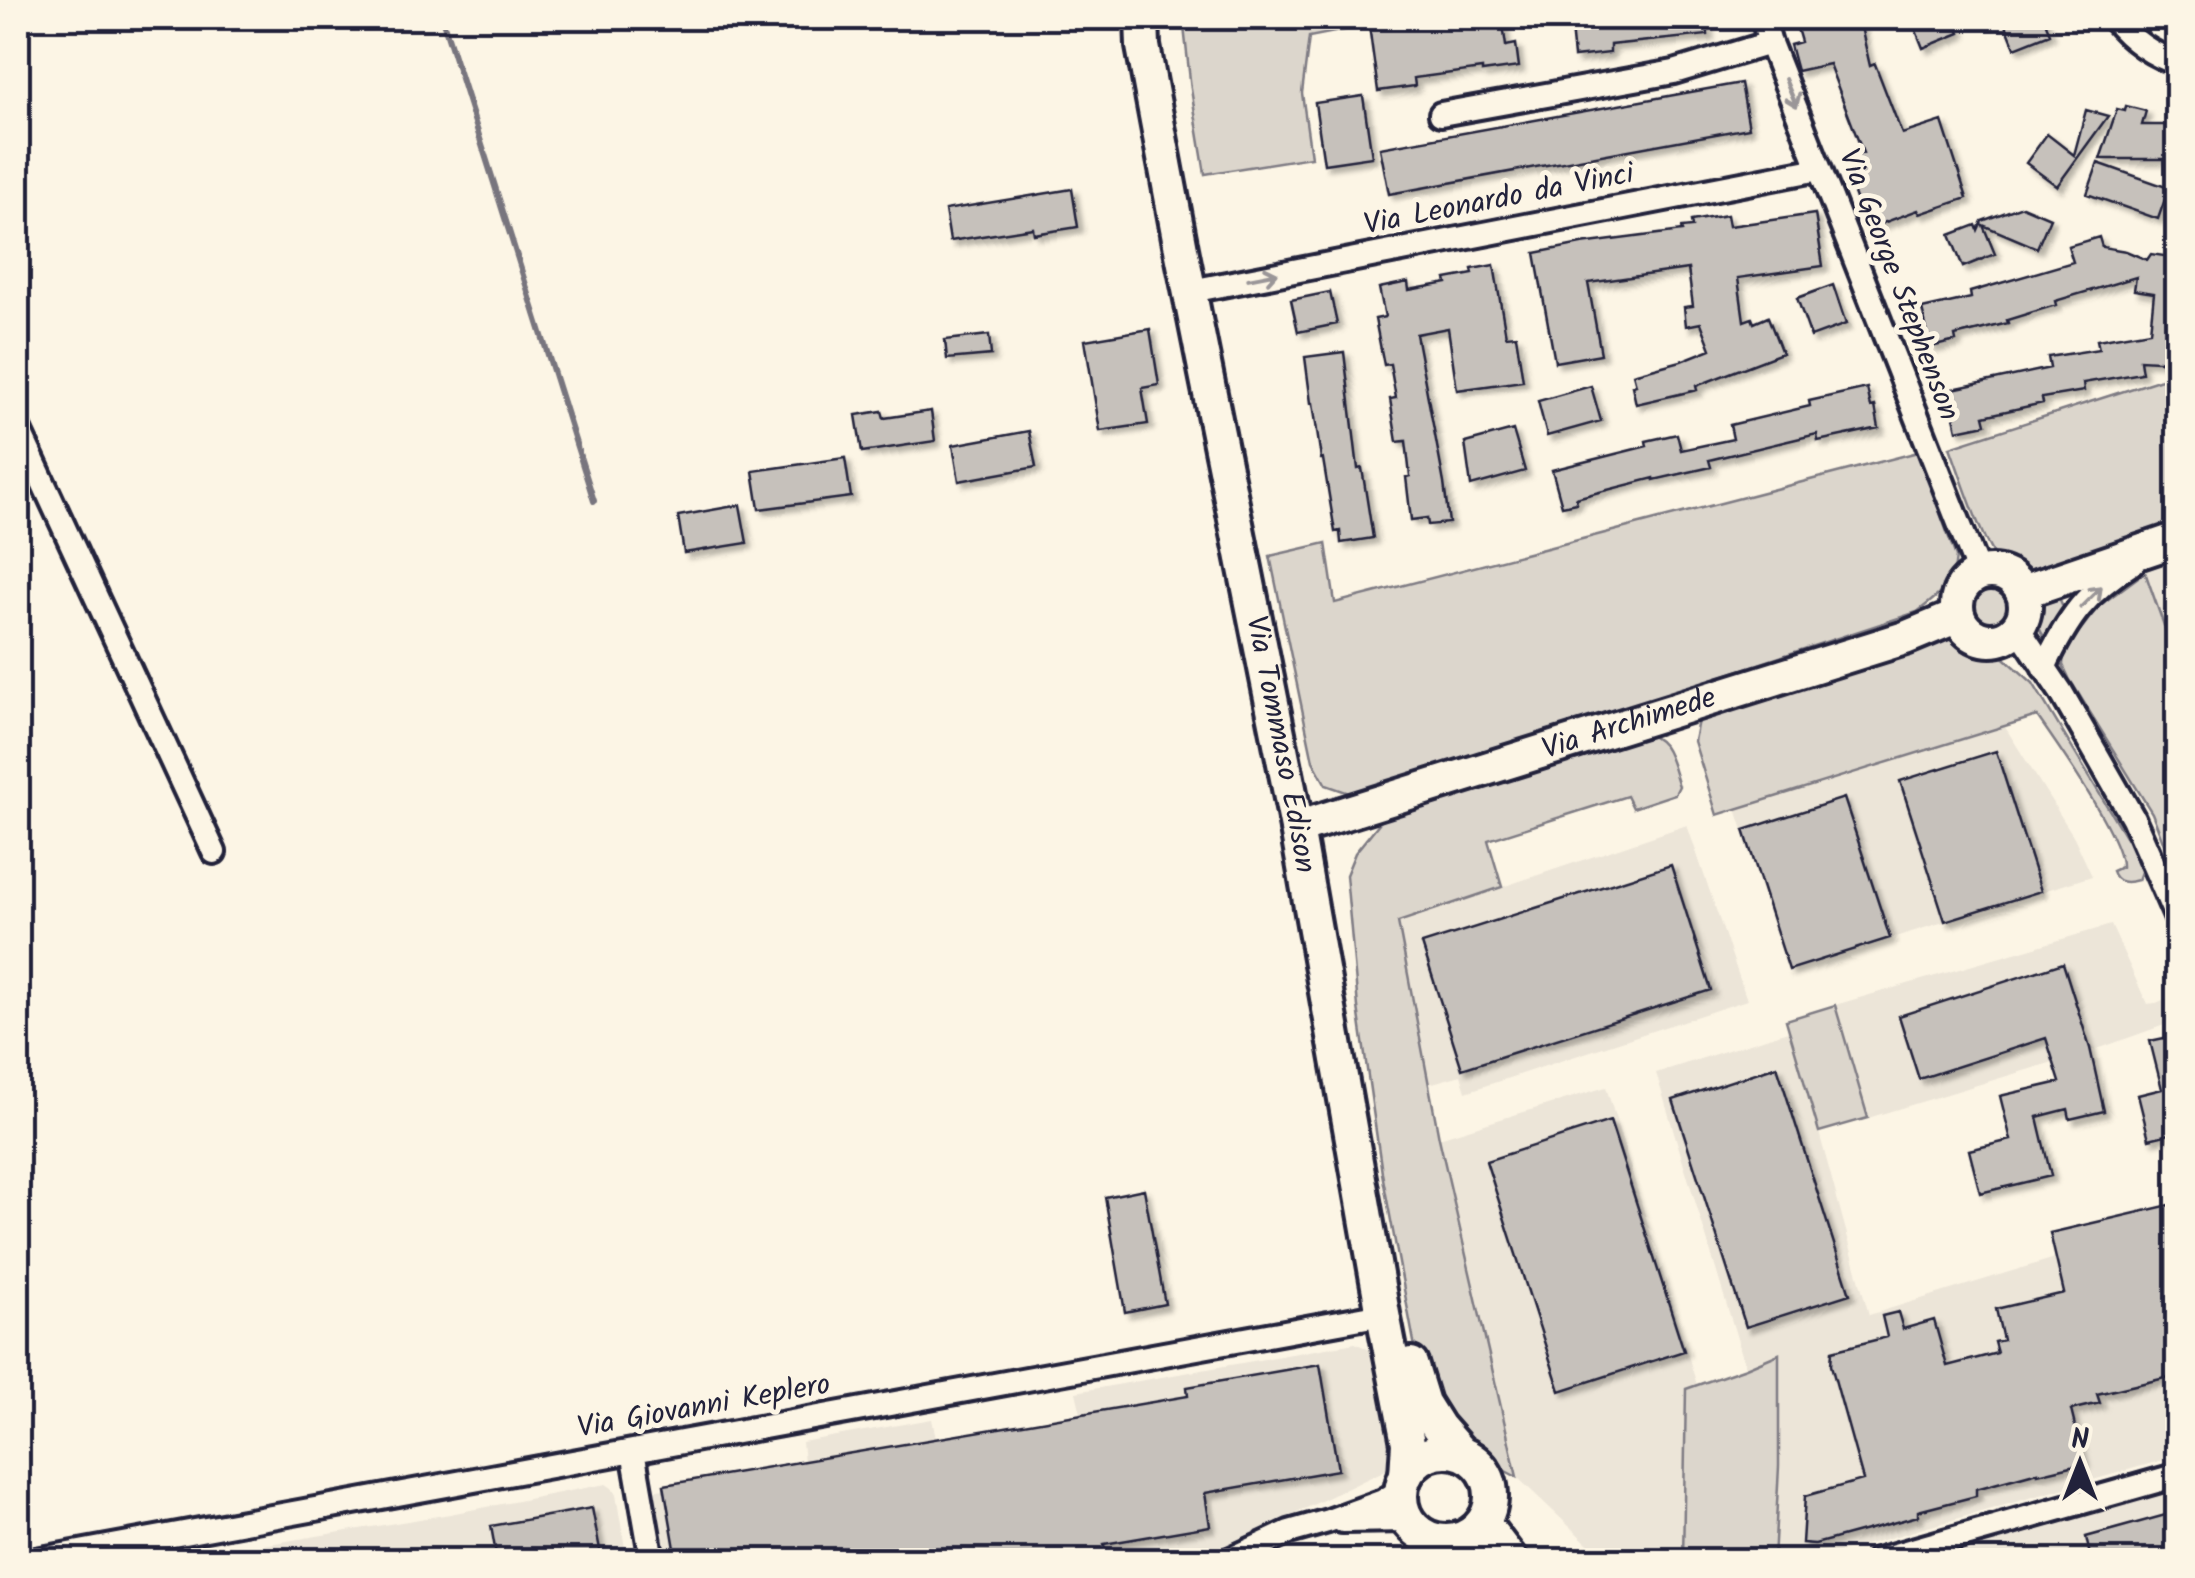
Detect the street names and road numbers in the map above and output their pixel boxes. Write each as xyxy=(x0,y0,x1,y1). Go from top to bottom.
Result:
street label: Via George Stephenson xyxy=(1824,142,1972,428)
street label: Via Leonardo da Vinci xyxy=(1360,150,1640,250)
street label: Via Tommaso Edison xyxy=(1231,612,1329,877)
street label: Via Archimede xyxy=(1536,674,1722,774)
street label: Via Giovanni Keplero xyxy=(574,1361,834,1453)

